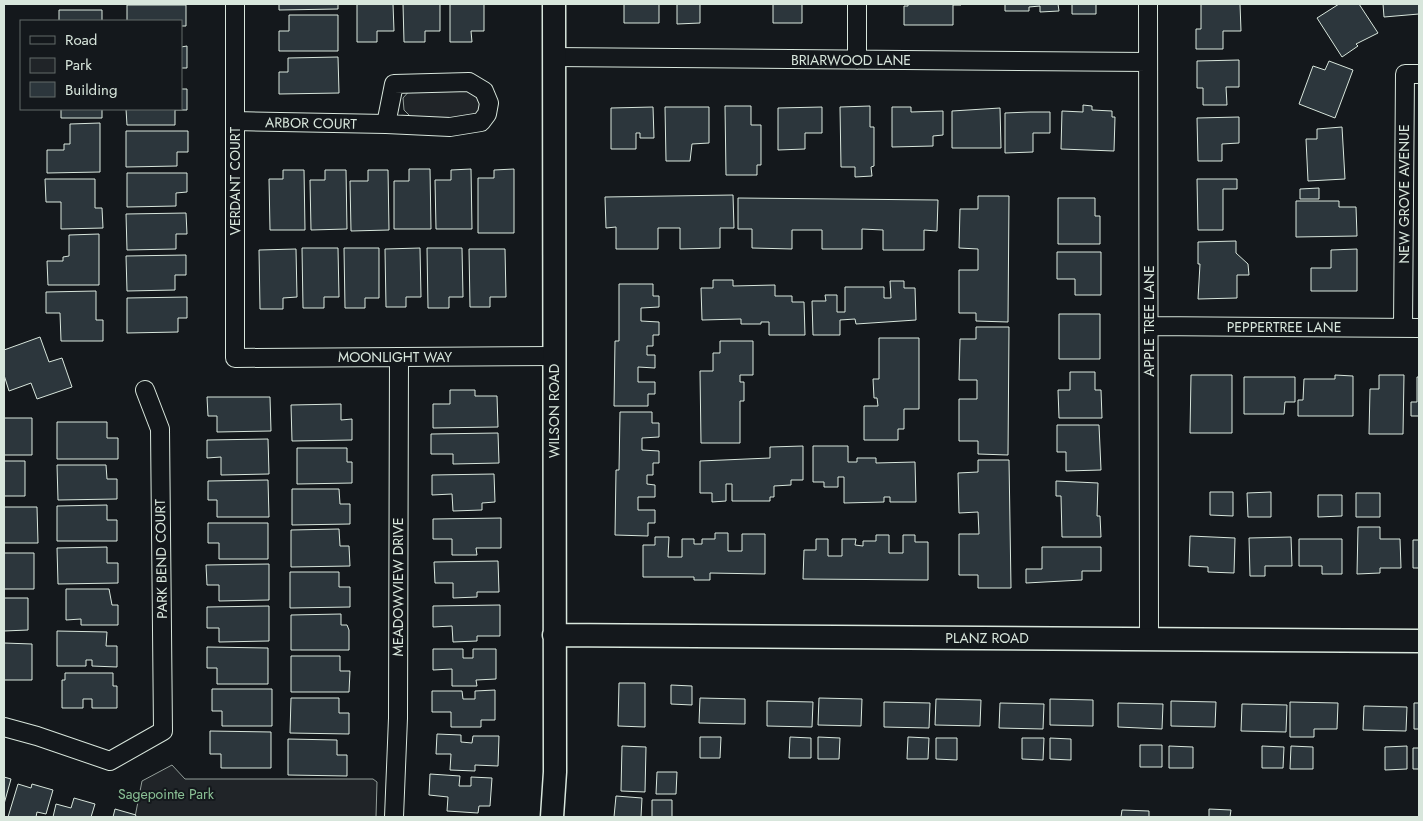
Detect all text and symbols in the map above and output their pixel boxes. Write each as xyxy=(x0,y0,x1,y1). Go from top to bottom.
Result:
legend xyxy=(20,20,182,110)
text: Road xyxy=(65,29,97,51)
street label: BRIARWOOD LANE xyxy=(791,50,911,70)
text: Park xyxy=(65,54,92,76)
text: Building xyxy=(65,79,117,101)
street label: ARBOR COURT xyxy=(265,112,358,134)
street label: NEW GROVE AVENUE xyxy=(1394,124,1414,264)
street label: VERDANT COURT xyxy=(225,126,245,235)
street label: APPLE TREE LANE xyxy=(1139,265,1159,377)
street label: PEPPERTREE LANE xyxy=(1227,317,1341,337)
street label: MOONLIGHT WAY xyxy=(338,347,452,367)
street label: WILSON ROAD xyxy=(544,364,564,458)
street label: PARK BEND COURT xyxy=(150,498,172,619)
street label: MEADOWVIEW DRIVE xyxy=(388,518,408,656)
street label: PLANZ ROAD xyxy=(945,628,1029,648)
park label: Sagepointe Park xyxy=(118,784,215,804)

